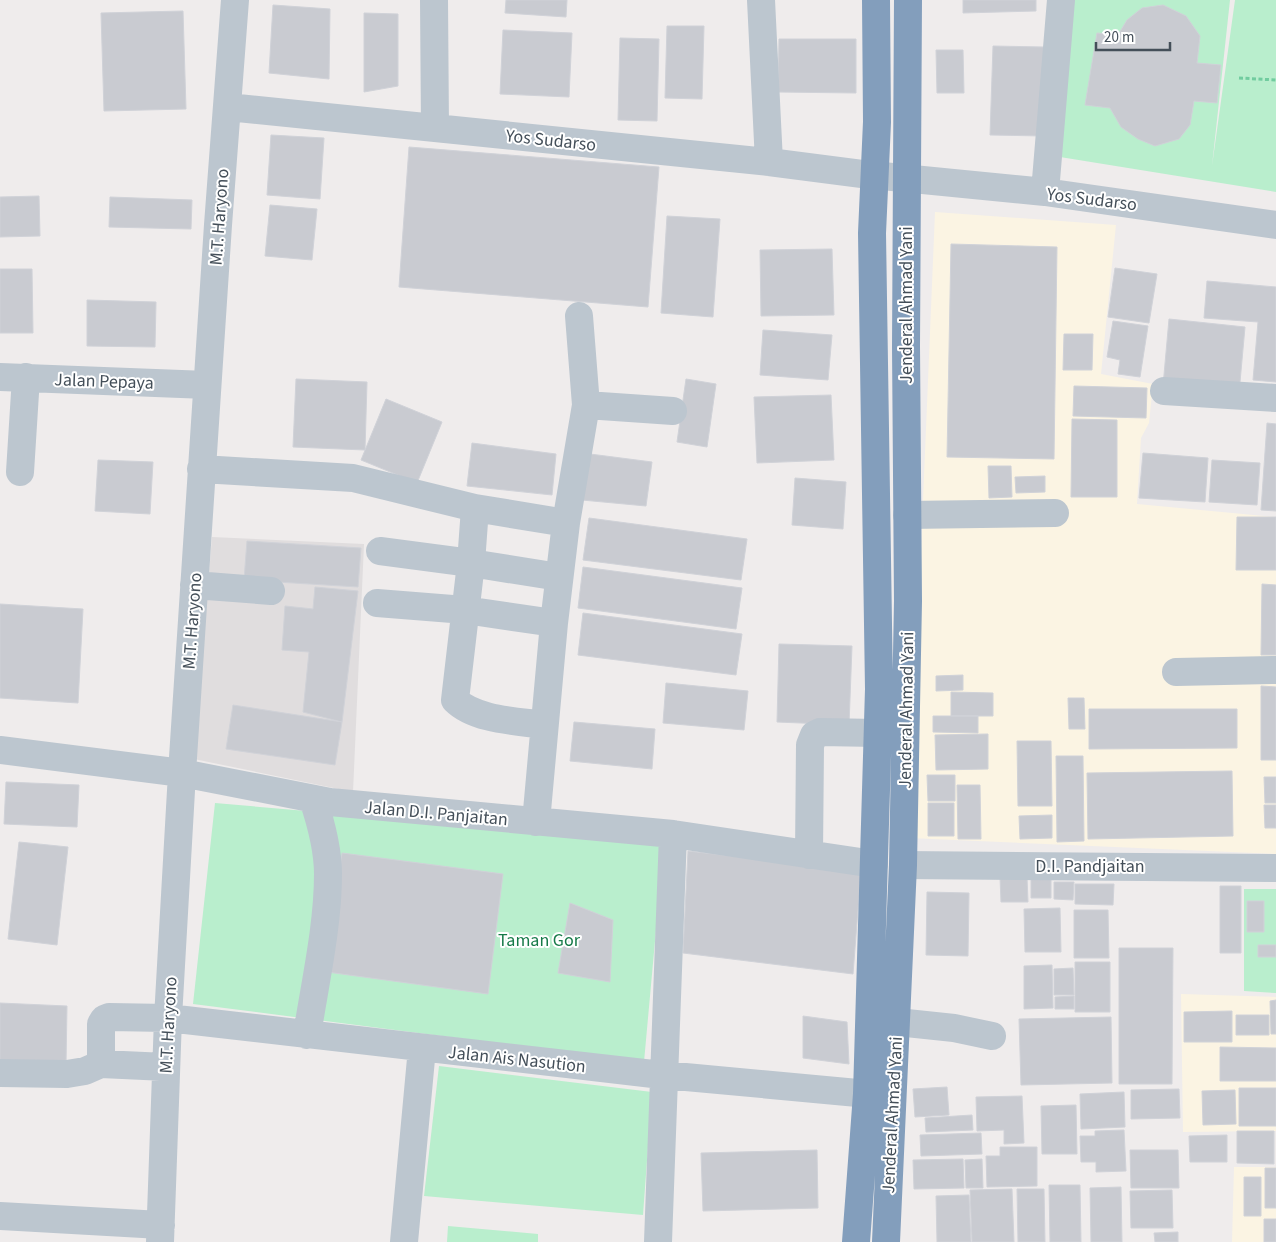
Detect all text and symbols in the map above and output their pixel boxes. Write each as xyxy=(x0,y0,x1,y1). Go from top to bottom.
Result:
scale bar xyxy=(1096,20,1170,52)
text: 20 m xyxy=(1104,27,1134,48)
street label: Yos Sudarso xyxy=(504,123,597,158)
street label: M.T. Haryono xyxy=(204,168,235,266)
street label: Yos Sudarso xyxy=(1044,181,1138,217)
street label: Jenderal Ahmad Yani xyxy=(894,226,919,384)
street label: Jalan Pepaya xyxy=(54,367,154,396)
street label: M.T. Haryono xyxy=(177,572,208,670)
street label: Jenderal Ahmad Yani xyxy=(893,631,920,789)
street label: Jalan D.I. Panjaitan xyxy=(363,795,509,832)
street label: D.I. Pandjaitan xyxy=(1035,854,1145,879)
park label: Taman Gor xyxy=(498,928,581,953)
street label: M.T. Haryono xyxy=(153,976,184,1074)
street label: Jenderal Ahmad Yani xyxy=(876,1036,909,1194)
street label: Jalan Ais Nasution xyxy=(447,1040,587,1079)

